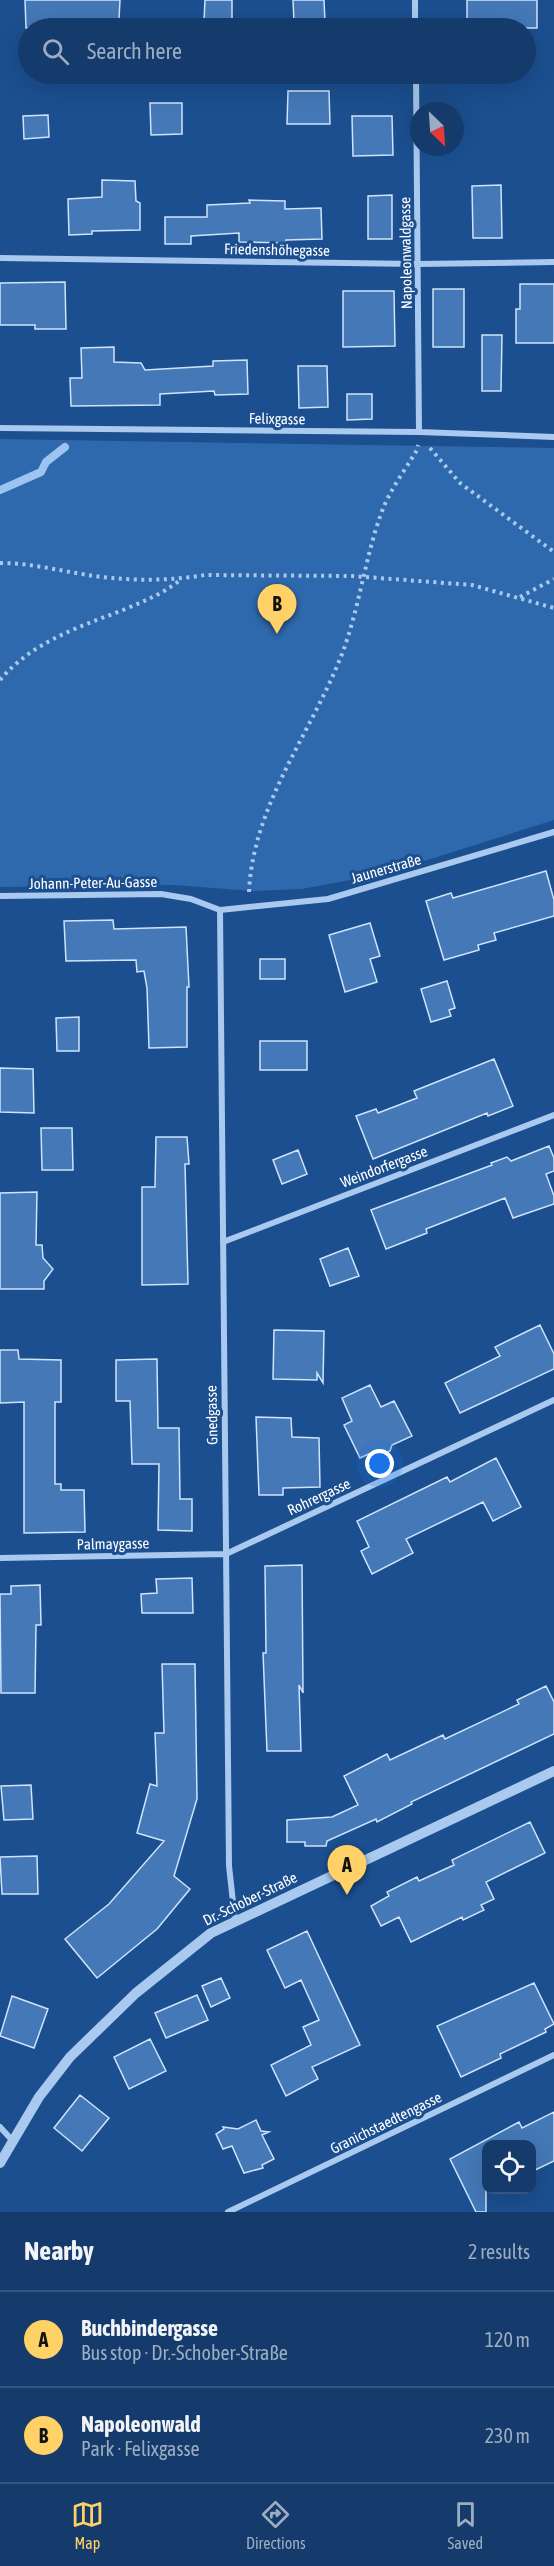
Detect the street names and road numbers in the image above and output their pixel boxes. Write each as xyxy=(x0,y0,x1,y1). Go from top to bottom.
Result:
street label: Napoleonwaldgasse xyxy=(396,197,415,309)
street label: Friedenshöhegasse xyxy=(224,240,330,259)
street label: Felixgasse xyxy=(249,410,306,427)
street label: Jaunerstraße xyxy=(349,850,423,887)
street label: Johann-Peter-Au-Gasse xyxy=(29,873,157,892)
street label: Weindorfergasse xyxy=(338,1142,430,1191)
street label: Gnedgasse xyxy=(202,1385,221,1445)
street label: Rohrergasse xyxy=(285,1474,353,1519)
street label: Palmaygasse xyxy=(77,1534,150,1553)
street label: Dr.-Schober-Straße xyxy=(200,1868,300,1929)
street label: Granichstaedtengasse xyxy=(327,2088,444,2157)

